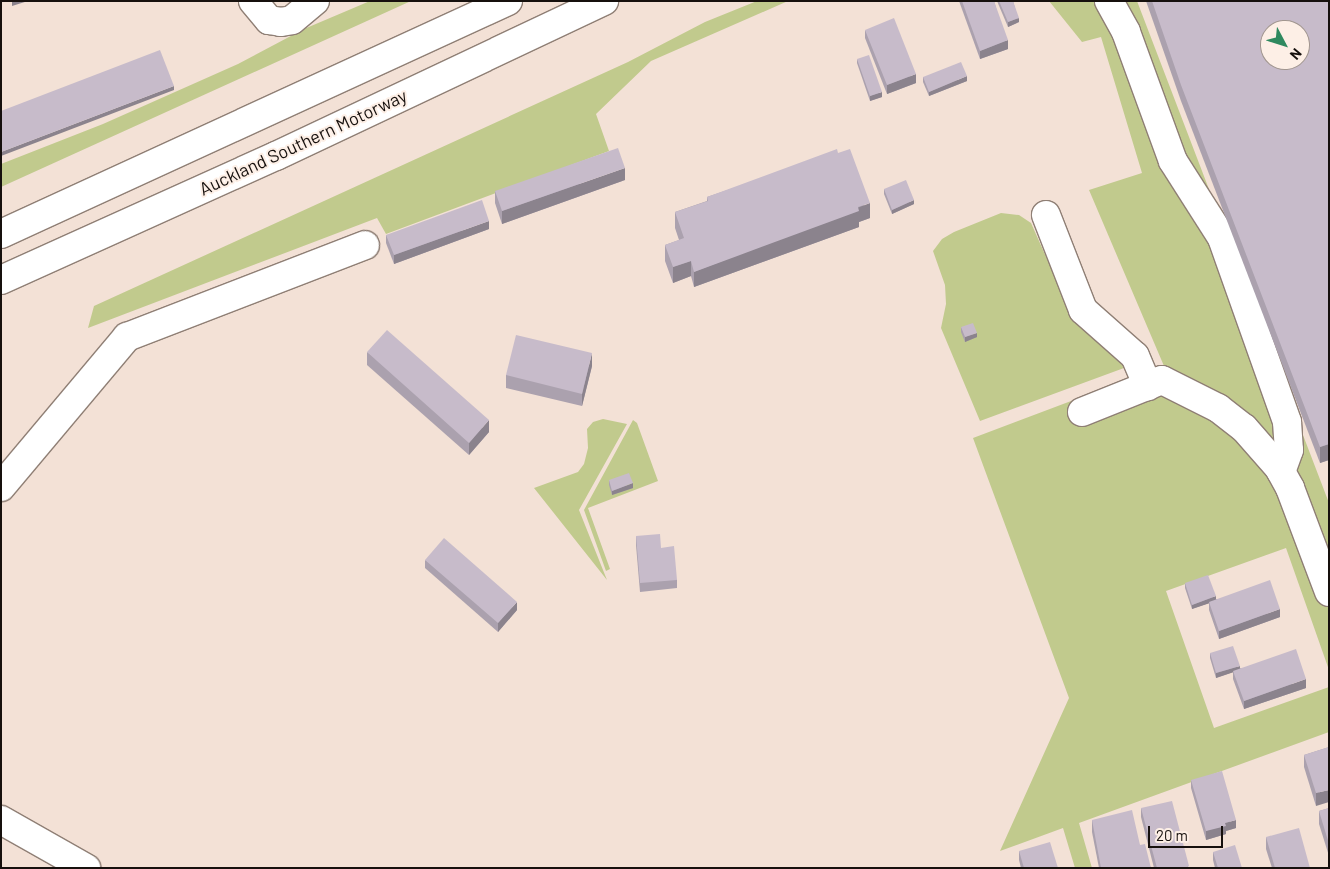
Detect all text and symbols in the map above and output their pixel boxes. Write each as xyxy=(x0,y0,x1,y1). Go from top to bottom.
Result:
north arrow xyxy=(1260,20,1310,70)
text: N xyxy=(1287,45,1306,63)
street label: Auckland Southern Motorway xyxy=(196,84,410,200)
scale bar xyxy=(1150,816,1225,848)
text: 20 m xyxy=(1156,826,1188,844)

